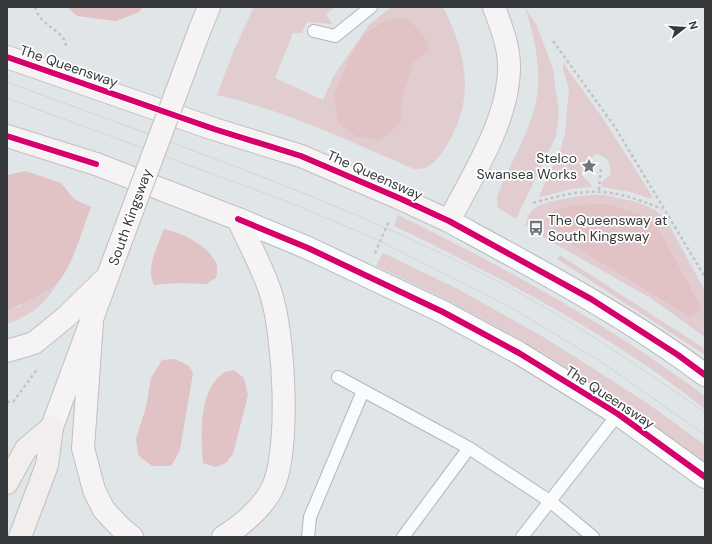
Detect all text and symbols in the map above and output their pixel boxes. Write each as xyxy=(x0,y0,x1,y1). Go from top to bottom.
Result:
north arrow xyxy=(664,8,704,48)
text: N xyxy=(686,19,701,31)
street label: The Queensway xyxy=(17,41,121,91)
street label: The Queensway xyxy=(324,146,426,204)
place label: Stelco Swansea Works xyxy=(476,149,577,183)
place icon: Stelco Swansea Works xyxy=(580,157,598,175)
street label: South Kingsway xyxy=(104,166,156,268)
place label: The Queensway at South Kingsway xyxy=(548,211,667,245)
bus stop icon: The Queensway at South Kingsway xyxy=(527,219,545,237)
street label: The Queensway xyxy=(562,361,658,433)

